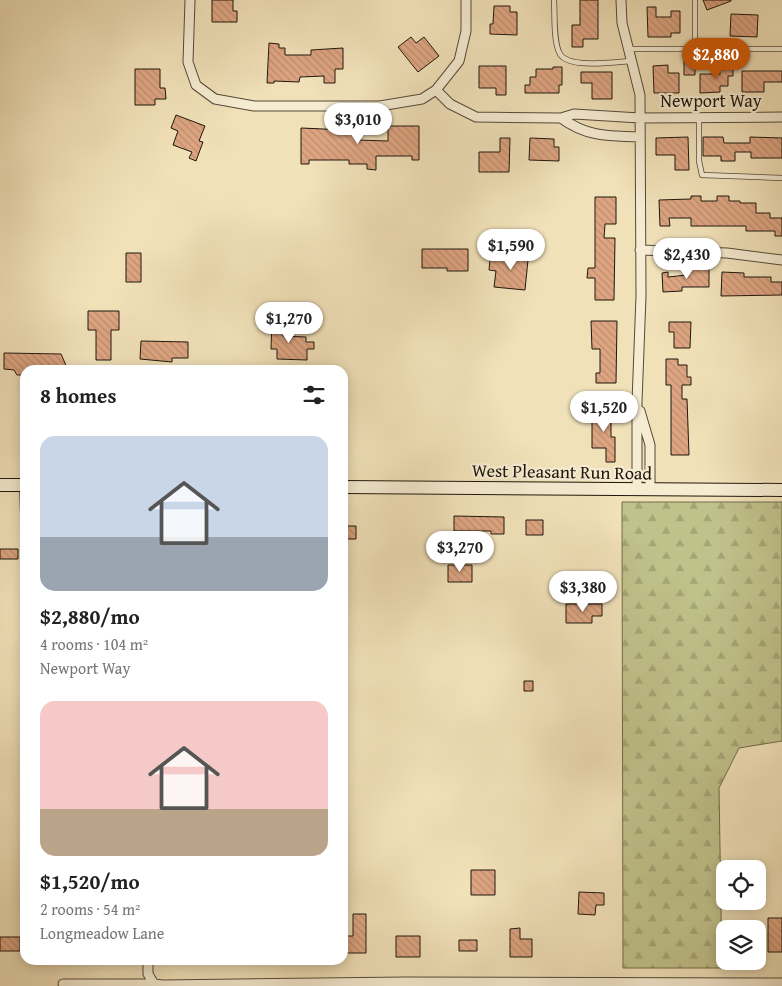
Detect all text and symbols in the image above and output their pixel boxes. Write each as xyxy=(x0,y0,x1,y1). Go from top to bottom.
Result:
pin: $2,880 xyxy=(675,38,757,80)
text: $2,880 xyxy=(693,42,739,66)
street label: Newport Way xyxy=(660,87,762,114)
pin: $3,010 xyxy=(317,102,399,145)
text: $3,010 xyxy=(335,107,381,131)
pin: $1,590 xyxy=(470,228,552,271)
text: $1,590 xyxy=(488,233,534,257)
pin: $2,430 xyxy=(646,238,728,280)
text: $2,430 xyxy=(664,242,710,266)
pin: $1,270 xyxy=(248,302,330,344)
text: $1,270 xyxy=(266,306,312,330)
text: 8 homes xyxy=(40,380,116,411)
icon: filters xyxy=(300,381,328,409)
pin: $1,520 xyxy=(563,390,645,433)
text: $1,520 xyxy=(581,395,627,419)
street label: West Pleasant Run Road xyxy=(472,456,653,487)
icon: home xyxy=(139,468,229,558)
pin: $3,270 xyxy=(419,530,501,573)
text: $3,270 xyxy=(437,535,483,559)
pin: $3,380 xyxy=(542,570,624,613)
text: $3,380 xyxy=(560,575,606,599)
text: $2,880/mo xyxy=(40,601,140,632)
text: 4 rooms · 104 m² xyxy=(40,632,148,656)
text: Newport Way xyxy=(40,656,130,680)
icon: home xyxy=(139,733,229,823)
map controls xyxy=(716,860,766,970)
button: locate xyxy=(716,860,766,910)
text: $1,520/mo xyxy=(40,866,140,897)
text: 2 rooms · 54 m² xyxy=(40,897,140,921)
button: layers xyxy=(716,920,766,970)
text: Longmeadow Lane xyxy=(40,921,164,945)

